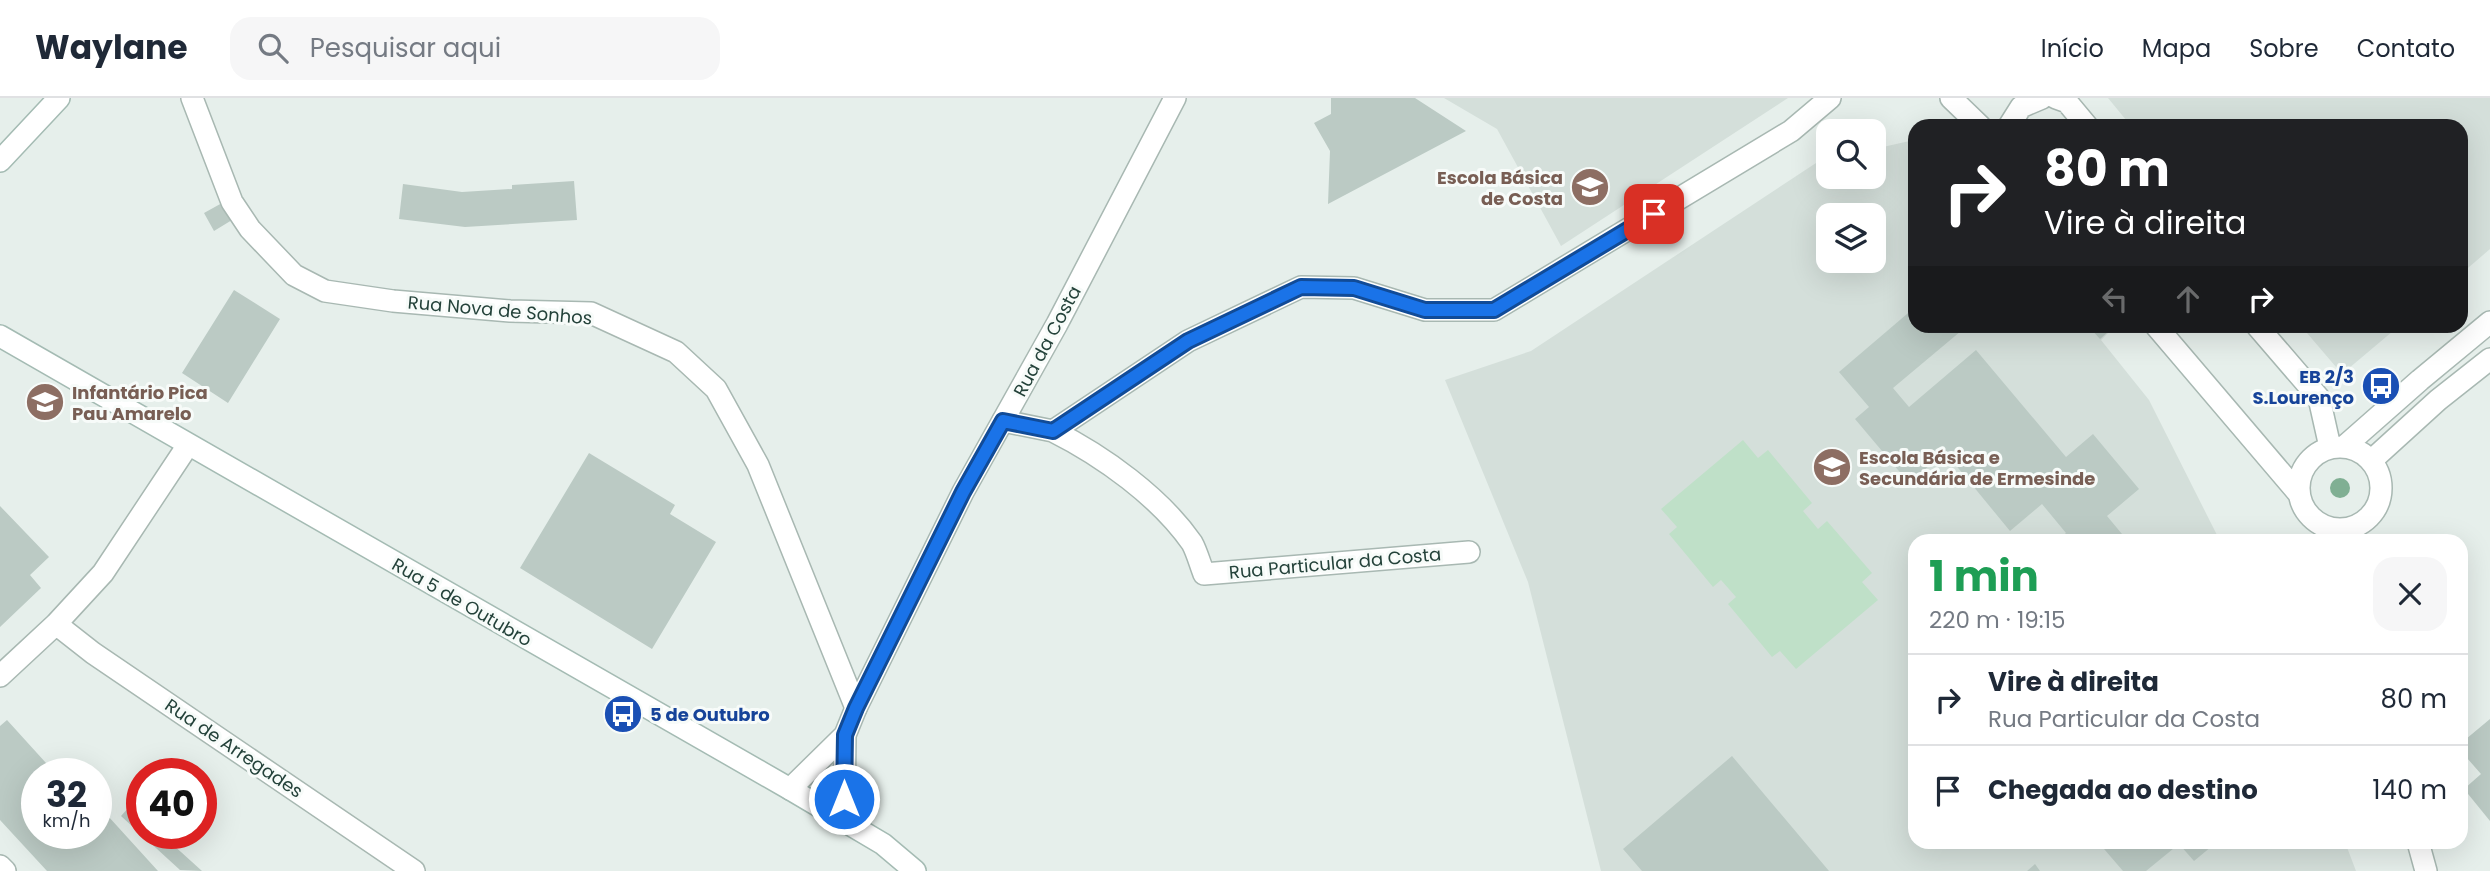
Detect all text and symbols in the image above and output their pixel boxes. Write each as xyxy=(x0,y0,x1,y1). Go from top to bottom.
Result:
search box xyxy=(230,17,720,80)
text: Waylane xyxy=(35,24,188,71)
icon: search xyxy=(254,29,292,67)
text: Pesquisar aqui xyxy=(310,30,501,66)
text: Início xyxy=(2041,32,2104,65)
text: Mapa xyxy=(2142,32,2211,65)
text: Sobre xyxy=(2249,32,2319,65)
text: Contato xyxy=(2357,32,2455,65)
map controls xyxy=(1816,119,1886,273)
button: search xyxy=(1816,119,1886,189)
text: 80 m xyxy=(2044,135,2170,203)
icon: right xyxy=(1929,147,2020,238)
place label: Escola Básica de Costa xyxy=(1437,165,1563,211)
school or university icon: Escola Básica de Costa xyxy=(1569,166,1611,208)
pin xyxy=(1624,184,1684,244)
icon: arrive xyxy=(1635,195,1673,233)
text: Vire à direita xyxy=(2044,200,2246,245)
button: layers xyxy=(1816,203,1886,273)
icon: left xyxy=(2096,280,2134,318)
icon: ahead xyxy=(2169,280,2207,318)
icon: right xyxy=(2242,280,2280,318)
street label: Rua da Costa xyxy=(1007,281,1087,401)
street label: Rua Nova de Sonhos xyxy=(407,289,593,331)
place label: EB 2/3 S.Lourenço xyxy=(2252,364,2354,410)
bus stop icon: EB 2/3 S.Lourenço xyxy=(2360,365,2402,407)
place label: Infantário Pica Pau Amarelo xyxy=(72,380,208,426)
school or university icon: Infantário Pica Pau Amarelo xyxy=(24,381,66,423)
place label: Escola Básica e Secundária de Ermesinde xyxy=(1859,445,2095,491)
school or university icon: Escola Básica e Secundária de Ermesinde xyxy=(1811,446,1853,488)
street label: Rua Particular da Costa xyxy=(1228,541,1442,585)
text: 1 min xyxy=(1929,547,2039,606)
street label: Rua 5 de Outubro xyxy=(387,552,537,652)
button: close xyxy=(2373,557,2447,631)
text: 220 m · 19:15 xyxy=(1929,604,2065,636)
text: Vire à direita xyxy=(1988,664,2159,700)
icon: right xyxy=(1929,681,1967,719)
text: 80 m xyxy=(2381,681,2447,717)
street label: Rua de Arregades xyxy=(160,693,308,803)
bus stop icon: 5 de Outubro xyxy=(602,693,644,735)
place label: 5 de Outubro xyxy=(650,702,770,727)
text: Rua Particular da Costa xyxy=(1988,703,2260,735)
speed limit sign: 40 xyxy=(126,758,217,849)
position arrow xyxy=(807,762,881,836)
text: 32 xyxy=(46,770,87,819)
icon: arrive xyxy=(1929,772,1967,810)
text: Chegada ao destino xyxy=(1988,772,2258,808)
text: 140 m xyxy=(2372,772,2447,808)
text: km/h xyxy=(43,808,90,833)

